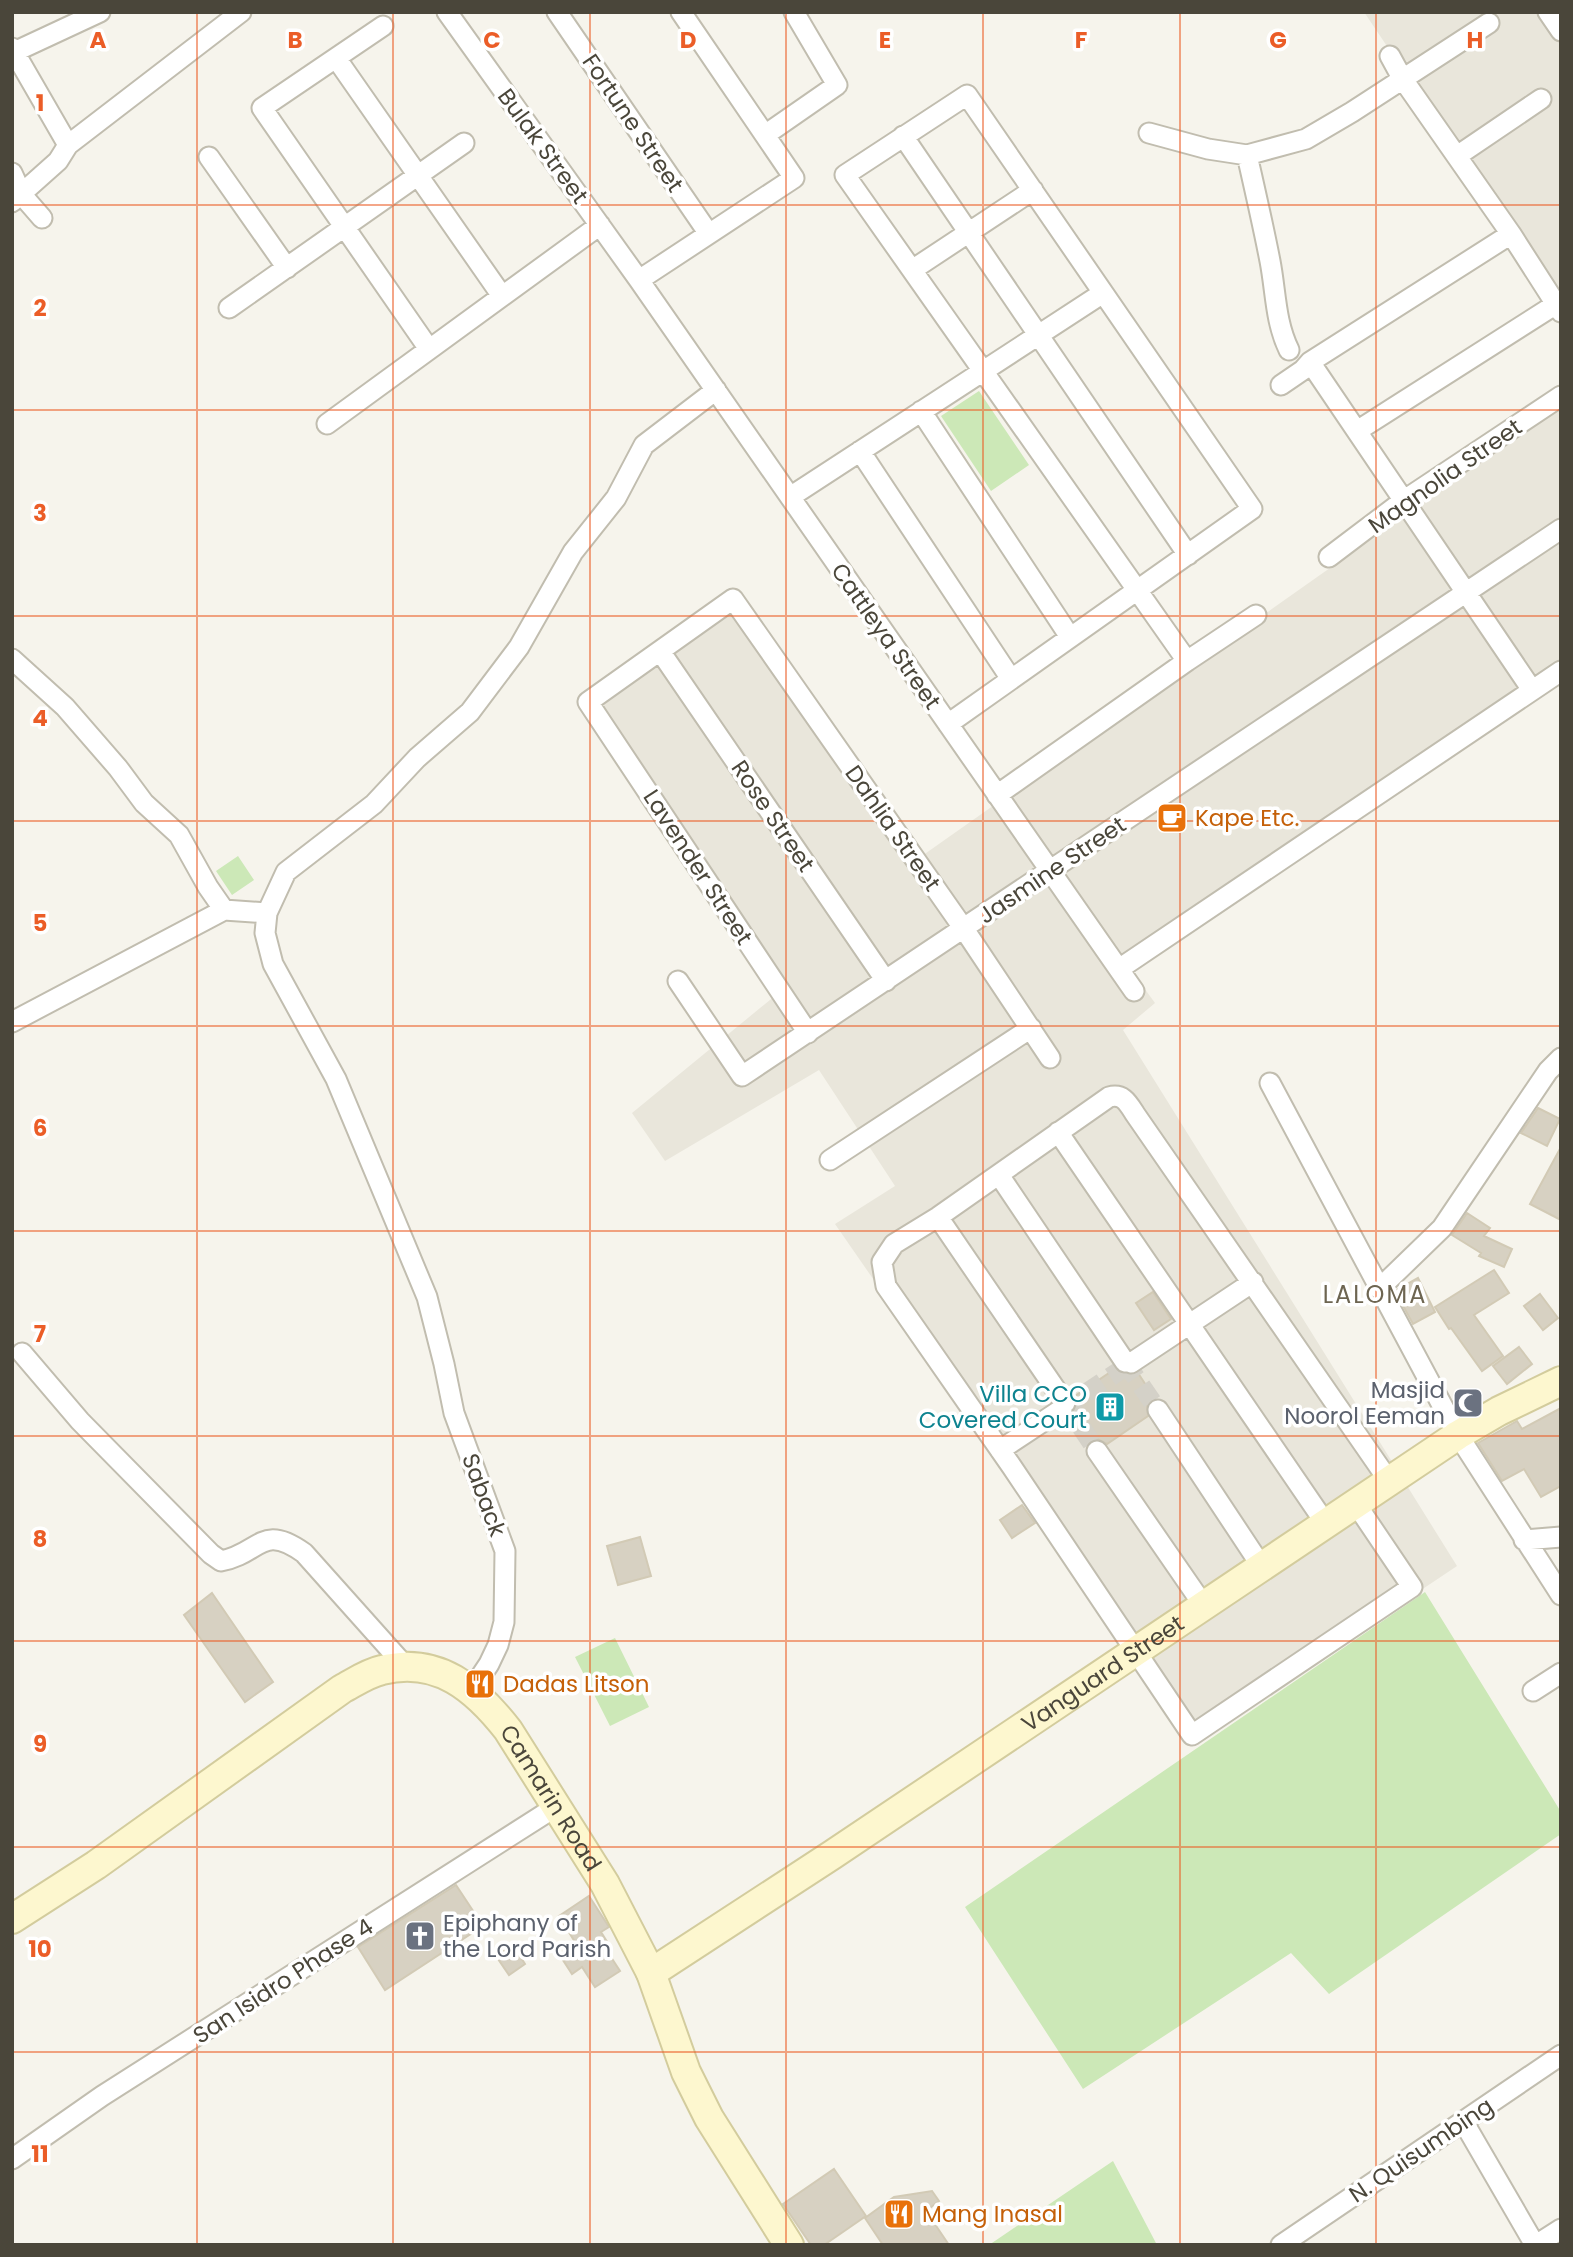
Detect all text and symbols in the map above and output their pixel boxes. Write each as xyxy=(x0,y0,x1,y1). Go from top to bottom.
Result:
text: A xyxy=(90,24,107,56)
text: B xyxy=(287,24,303,56)
text: C xyxy=(483,24,501,56)
text: D xyxy=(680,24,696,56)
text: E xyxy=(879,24,891,56)
text: F xyxy=(1075,24,1087,56)
text: G xyxy=(1269,24,1287,56)
text: H xyxy=(1467,24,1483,56)
street label: Fortune Street xyxy=(575,48,691,198)
street label: Bulak Street xyxy=(490,82,596,210)
text: 1 xyxy=(36,87,44,119)
text: 2 xyxy=(33,292,47,324)
street label: Magnolia Street xyxy=(1362,411,1528,541)
text: 3 xyxy=(33,497,47,529)
street label: Cattleya Street xyxy=(824,556,948,716)
text: 4 xyxy=(32,702,48,734)
street label: Rose Street xyxy=(724,754,822,878)
street label: Dahlia Street xyxy=(838,759,948,897)
street label: Lavender Street xyxy=(636,783,760,951)
cafe icon: Kape Etc. xyxy=(1155,801,1189,835)
place label: Kape Etc. xyxy=(1195,802,1299,834)
street label: Jasmine Street xyxy=(972,809,1132,931)
text: 5 xyxy=(33,907,47,939)
text: 6 xyxy=(33,1112,47,1144)
district label: LALOMA xyxy=(1323,1278,1427,1311)
text: 7 xyxy=(34,1318,46,1350)
place label: Masjid Noorol Eeman xyxy=(1284,1374,1445,1432)
place label: Villa CCO Covered Court xyxy=(919,1378,1087,1436)
mosque icon: Masjid Noorol Eeman xyxy=(1451,1386,1485,1420)
building icon: Villa CCO Covered Court xyxy=(1093,1390,1127,1424)
street label: Saback xyxy=(454,1449,514,1541)
text: 8 xyxy=(33,1523,47,1555)
street label: Vanguard Street xyxy=(1015,1607,1190,1739)
restaurant icon: Dadas Litson xyxy=(463,1667,497,1701)
place label: Dadas Litson xyxy=(503,1668,649,1700)
street label: Camarin Road xyxy=(493,1719,609,1877)
text: 9 xyxy=(33,1728,47,1760)
place label: Epiphany of the Lord Parish xyxy=(443,1907,611,1965)
street label: San Isidro Phase 4 xyxy=(187,1911,379,2051)
church icon: Epiphany of the Lord Parish xyxy=(403,1919,437,1953)
text: 10 xyxy=(28,1933,52,1965)
street label: N. Quisumbing xyxy=(1343,2090,1499,2210)
text: 11 xyxy=(31,2138,49,2170)
restaurant icon: Mang Inasal xyxy=(882,2197,916,2231)
place label: Mang Inasal xyxy=(922,2198,1063,2230)

